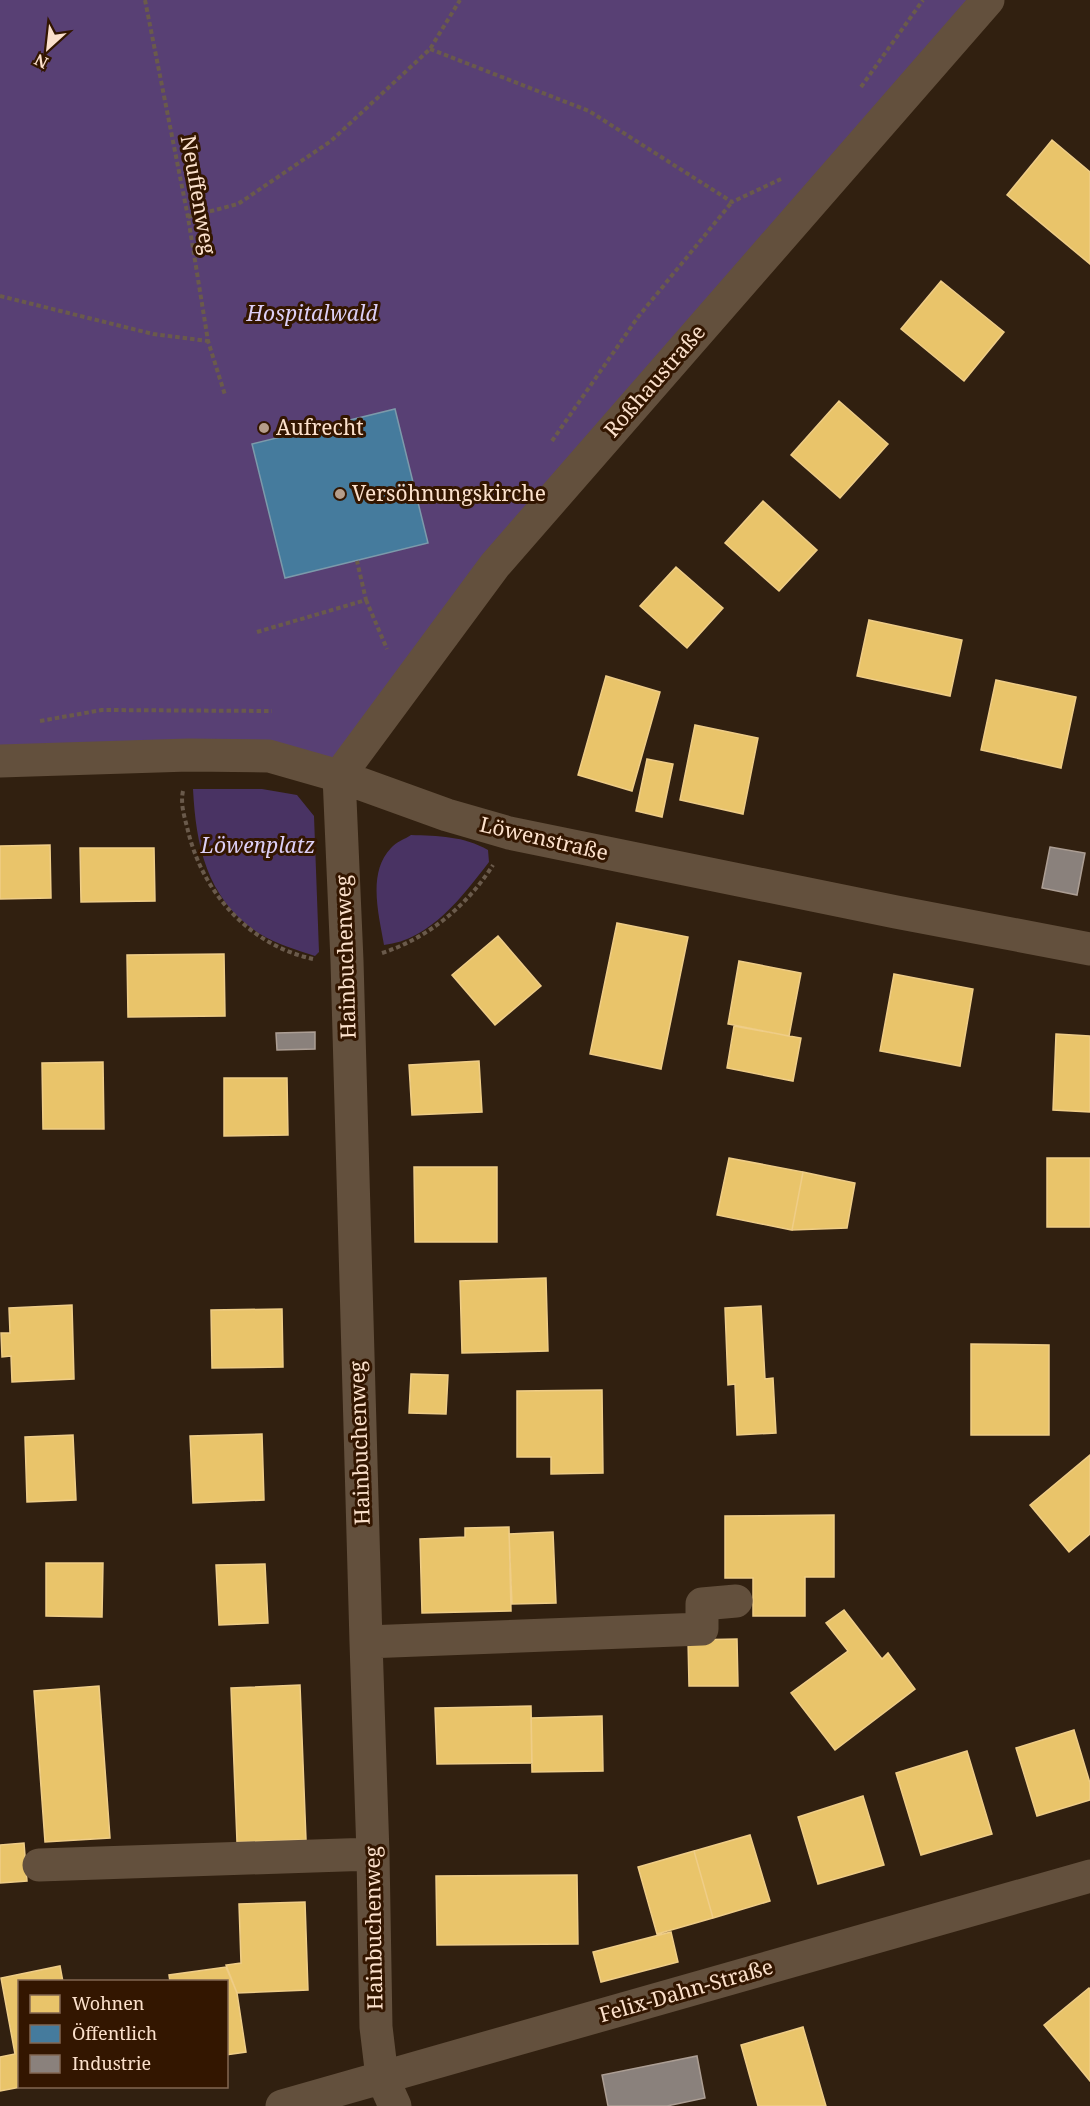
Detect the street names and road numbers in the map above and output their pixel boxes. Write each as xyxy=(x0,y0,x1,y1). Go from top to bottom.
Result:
street label: Neuffenweg xyxy=(175,133,223,257)
street label: Roßhaustraße xyxy=(597,318,711,443)
street label: Löwenstraße xyxy=(477,810,611,866)
street label: Hainbuchenweg xyxy=(328,874,362,1040)
street label: Hainbuchenweg xyxy=(342,1360,376,1526)
street label: Hainbuchenweg xyxy=(358,1845,388,2010)
street label: Felix-Dahn-Straße xyxy=(595,1952,776,2028)

